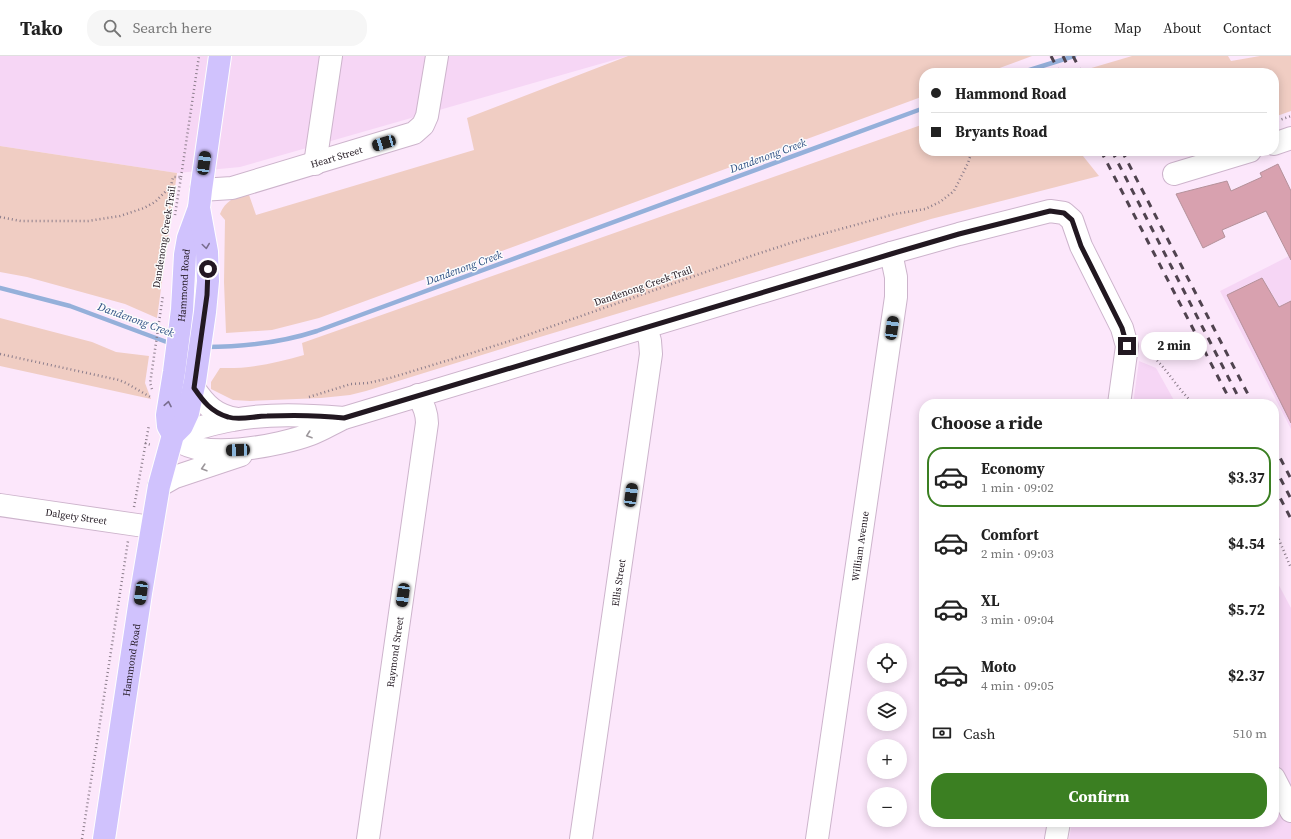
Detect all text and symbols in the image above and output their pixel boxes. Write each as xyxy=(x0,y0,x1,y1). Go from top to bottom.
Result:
search box xyxy=(87,10,367,46)
text: Tako xyxy=(20,15,63,41)
icon: search xyxy=(101,17,123,39)
text: Search here xyxy=(133,17,212,38)
text: Home xyxy=(1054,18,1092,38)
text: Map xyxy=(1114,18,1141,38)
text: About xyxy=(1163,18,1201,38)
text: Contact xyxy=(1223,18,1271,38)
text: Hammond Road xyxy=(955,83,1066,104)
text: Bryants Road xyxy=(955,121,1047,142)
car xyxy=(371,134,397,152)
water label: Dandenong Creek xyxy=(727,135,809,177)
street label: Heart Street xyxy=(309,142,365,170)
car xyxy=(196,150,212,176)
street label: Dandenong Creek Trail xyxy=(150,185,178,289)
one-way arrow xyxy=(201,243,210,249)
water label: Dandenong Creek xyxy=(423,247,505,289)
street label: Hammond Road xyxy=(174,248,193,323)
route start xyxy=(199,260,217,278)
street label: Dandenong Creek Trail xyxy=(592,263,694,309)
water label: Dandenong Creek xyxy=(95,299,177,341)
car xyxy=(884,315,900,341)
callout: 2 min xyxy=(1141,332,1207,360)
route end xyxy=(1118,337,1136,355)
text: 2 min xyxy=(1157,337,1191,354)
one-way arrow xyxy=(164,401,172,407)
text: Choose a ride xyxy=(931,410,1043,435)
one-way arrow xyxy=(305,430,312,439)
car xyxy=(226,444,250,456)
text: Economy xyxy=(981,458,1045,479)
icon: car xyxy=(933,459,969,495)
one-way arrow xyxy=(200,463,207,472)
text: $3.37 xyxy=(1228,467,1265,488)
text: 1 min · 09:02 xyxy=(981,479,1054,496)
car xyxy=(623,482,639,508)
street label: Dalgety Street xyxy=(45,505,109,527)
street label: William Avenue xyxy=(848,510,871,582)
text: Comfort xyxy=(981,524,1039,545)
icon: car xyxy=(933,525,969,561)
text: $4.54 xyxy=(1228,533,1265,554)
text: 2 min · 09:03 xyxy=(981,545,1054,562)
street label: Ellis Street xyxy=(608,557,628,607)
car xyxy=(133,580,149,606)
car xyxy=(395,582,411,608)
text: XL xyxy=(981,590,1000,611)
icon: car xyxy=(933,591,969,627)
text: $5.72 xyxy=(1228,599,1265,620)
text: 3 min · 09:04 xyxy=(981,611,1054,628)
street label: Raymond Street xyxy=(383,615,406,688)
street label: Hammond Road xyxy=(119,623,143,697)
map controls xyxy=(867,643,907,827)
button: locate xyxy=(867,643,907,683)
text: Moto xyxy=(981,656,1016,677)
icon: car xyxy=(933,657,969,693)
text: $2.37 xyxy=(1228,665,1265,686)
text: 4 min · 09:05 xyxy=(981,677,1054,694)
button: layers xyxy=(867,691,907,731)
icon: cash xyxy=(931,722,953,744)
text: Cash xyxy=(963,723,995,744)
text: 510 m xyxy=(1233,725,1267,742)
button: + xyxy=(867,739,907,779)
button: Confirm xyxy=(931,773,1267,819)
button: − xyxy=(867,787,907,827)

